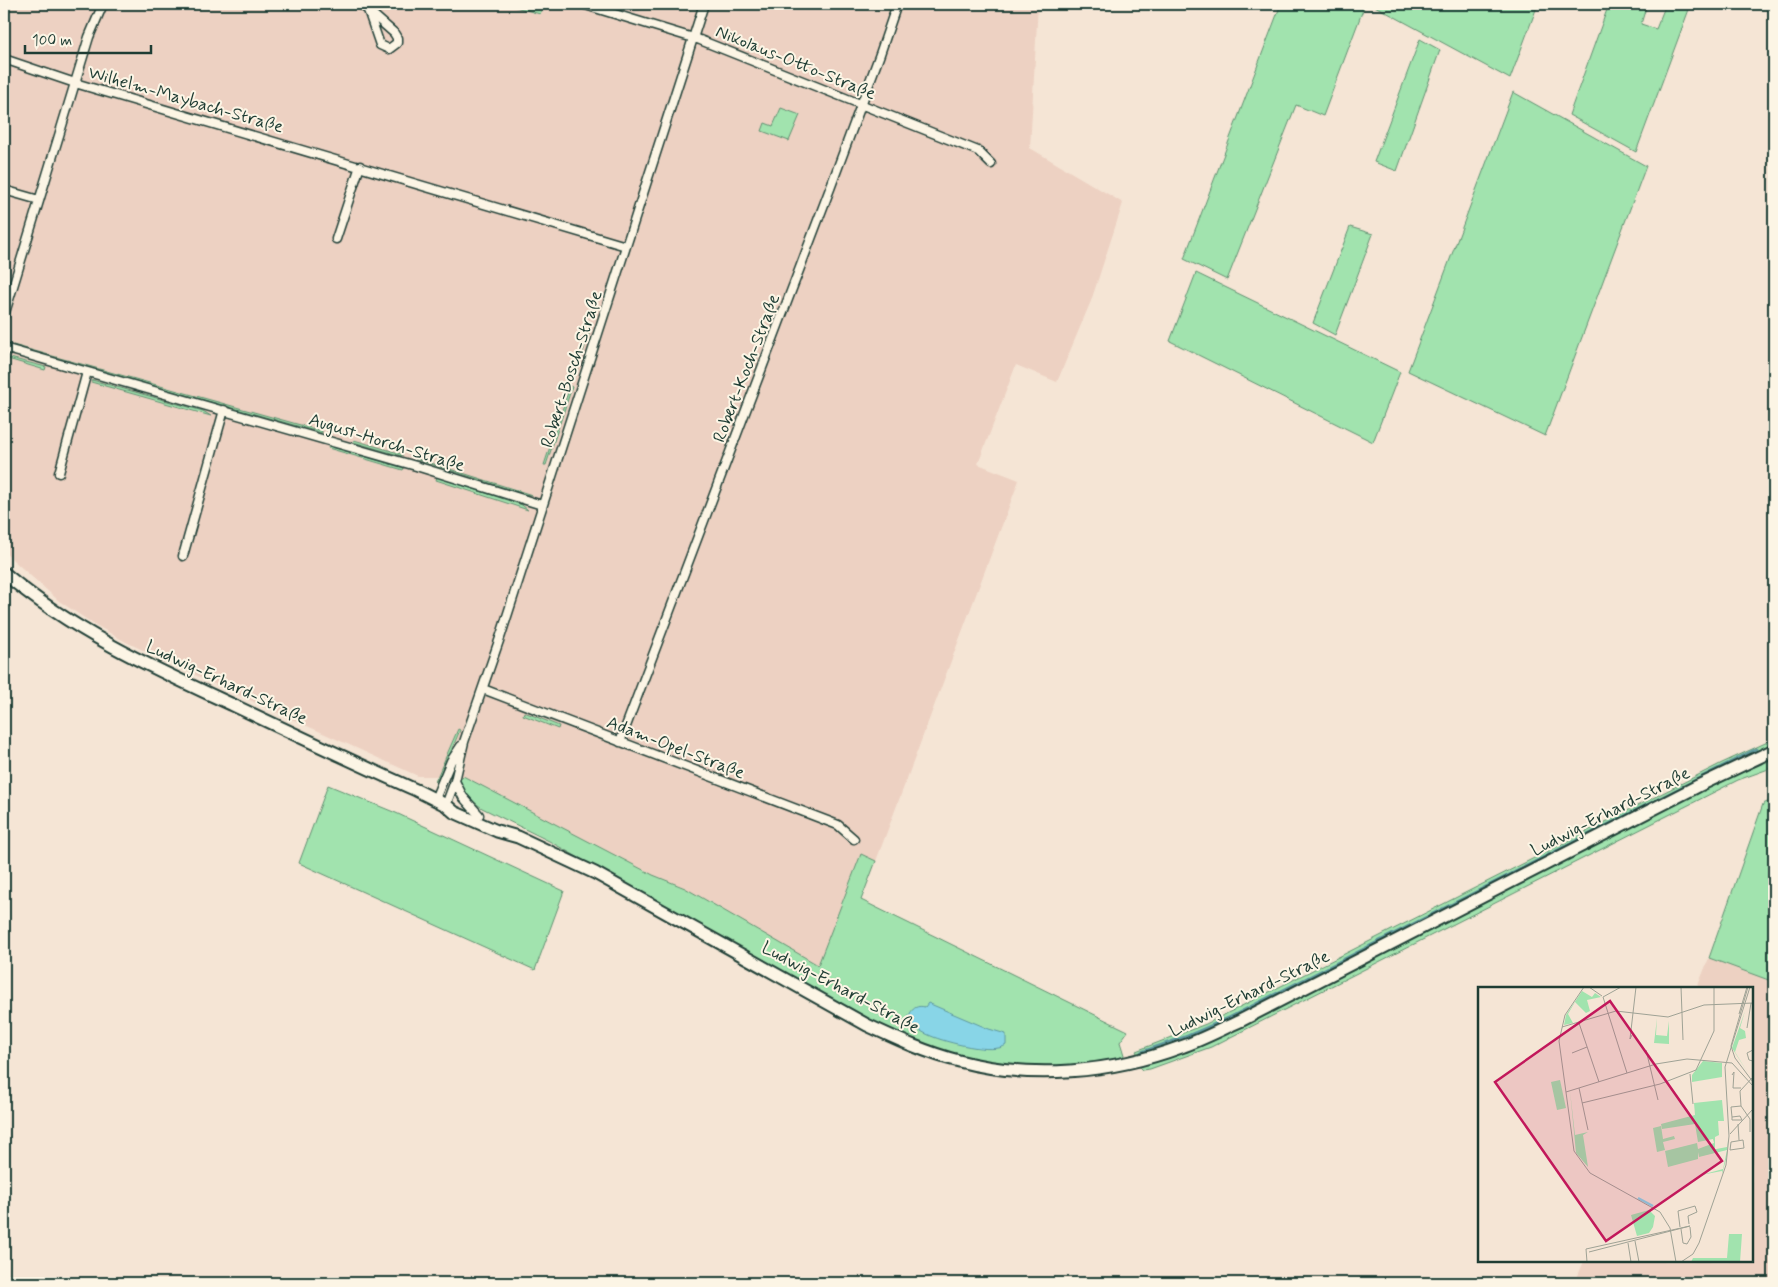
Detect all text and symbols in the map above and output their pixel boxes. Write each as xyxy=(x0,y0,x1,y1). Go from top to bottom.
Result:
street label: Nikolaus-Otto-Straße xyxy=(712,20,879,106)
scale bar xyxy=(25,22,151,54)
text: 100 m xyxy=(32,31,72,51)
street label: Wilhelm-Maybach-Straße xyxy=(85,61,286,139)
street label: Robert-Bosch-Straße xyxy=(535,288,609,451)
street label: Robert-Koch-Straße xyxy=(708,291,786,446)
street label: August-Horch-Straße xyxy=(306,408,468,478)
street label: Ludwig-Erhard-Straße xyxy=(142,635,311,731)
street label: Adam-Opel-Straße xyxy=(603,711,748,785)
street label: Ludwig-Erhard-Straße xyxy=(1527,761,1694,862)
street label: Ludwig-Erhard-Straße xyxy=(757,936,924,1040)
street label: Ludwig-Erhard-Straße xyxy=(1165,945,1334,1043)
inset map xyxy=(1478,987,1753,1262)

